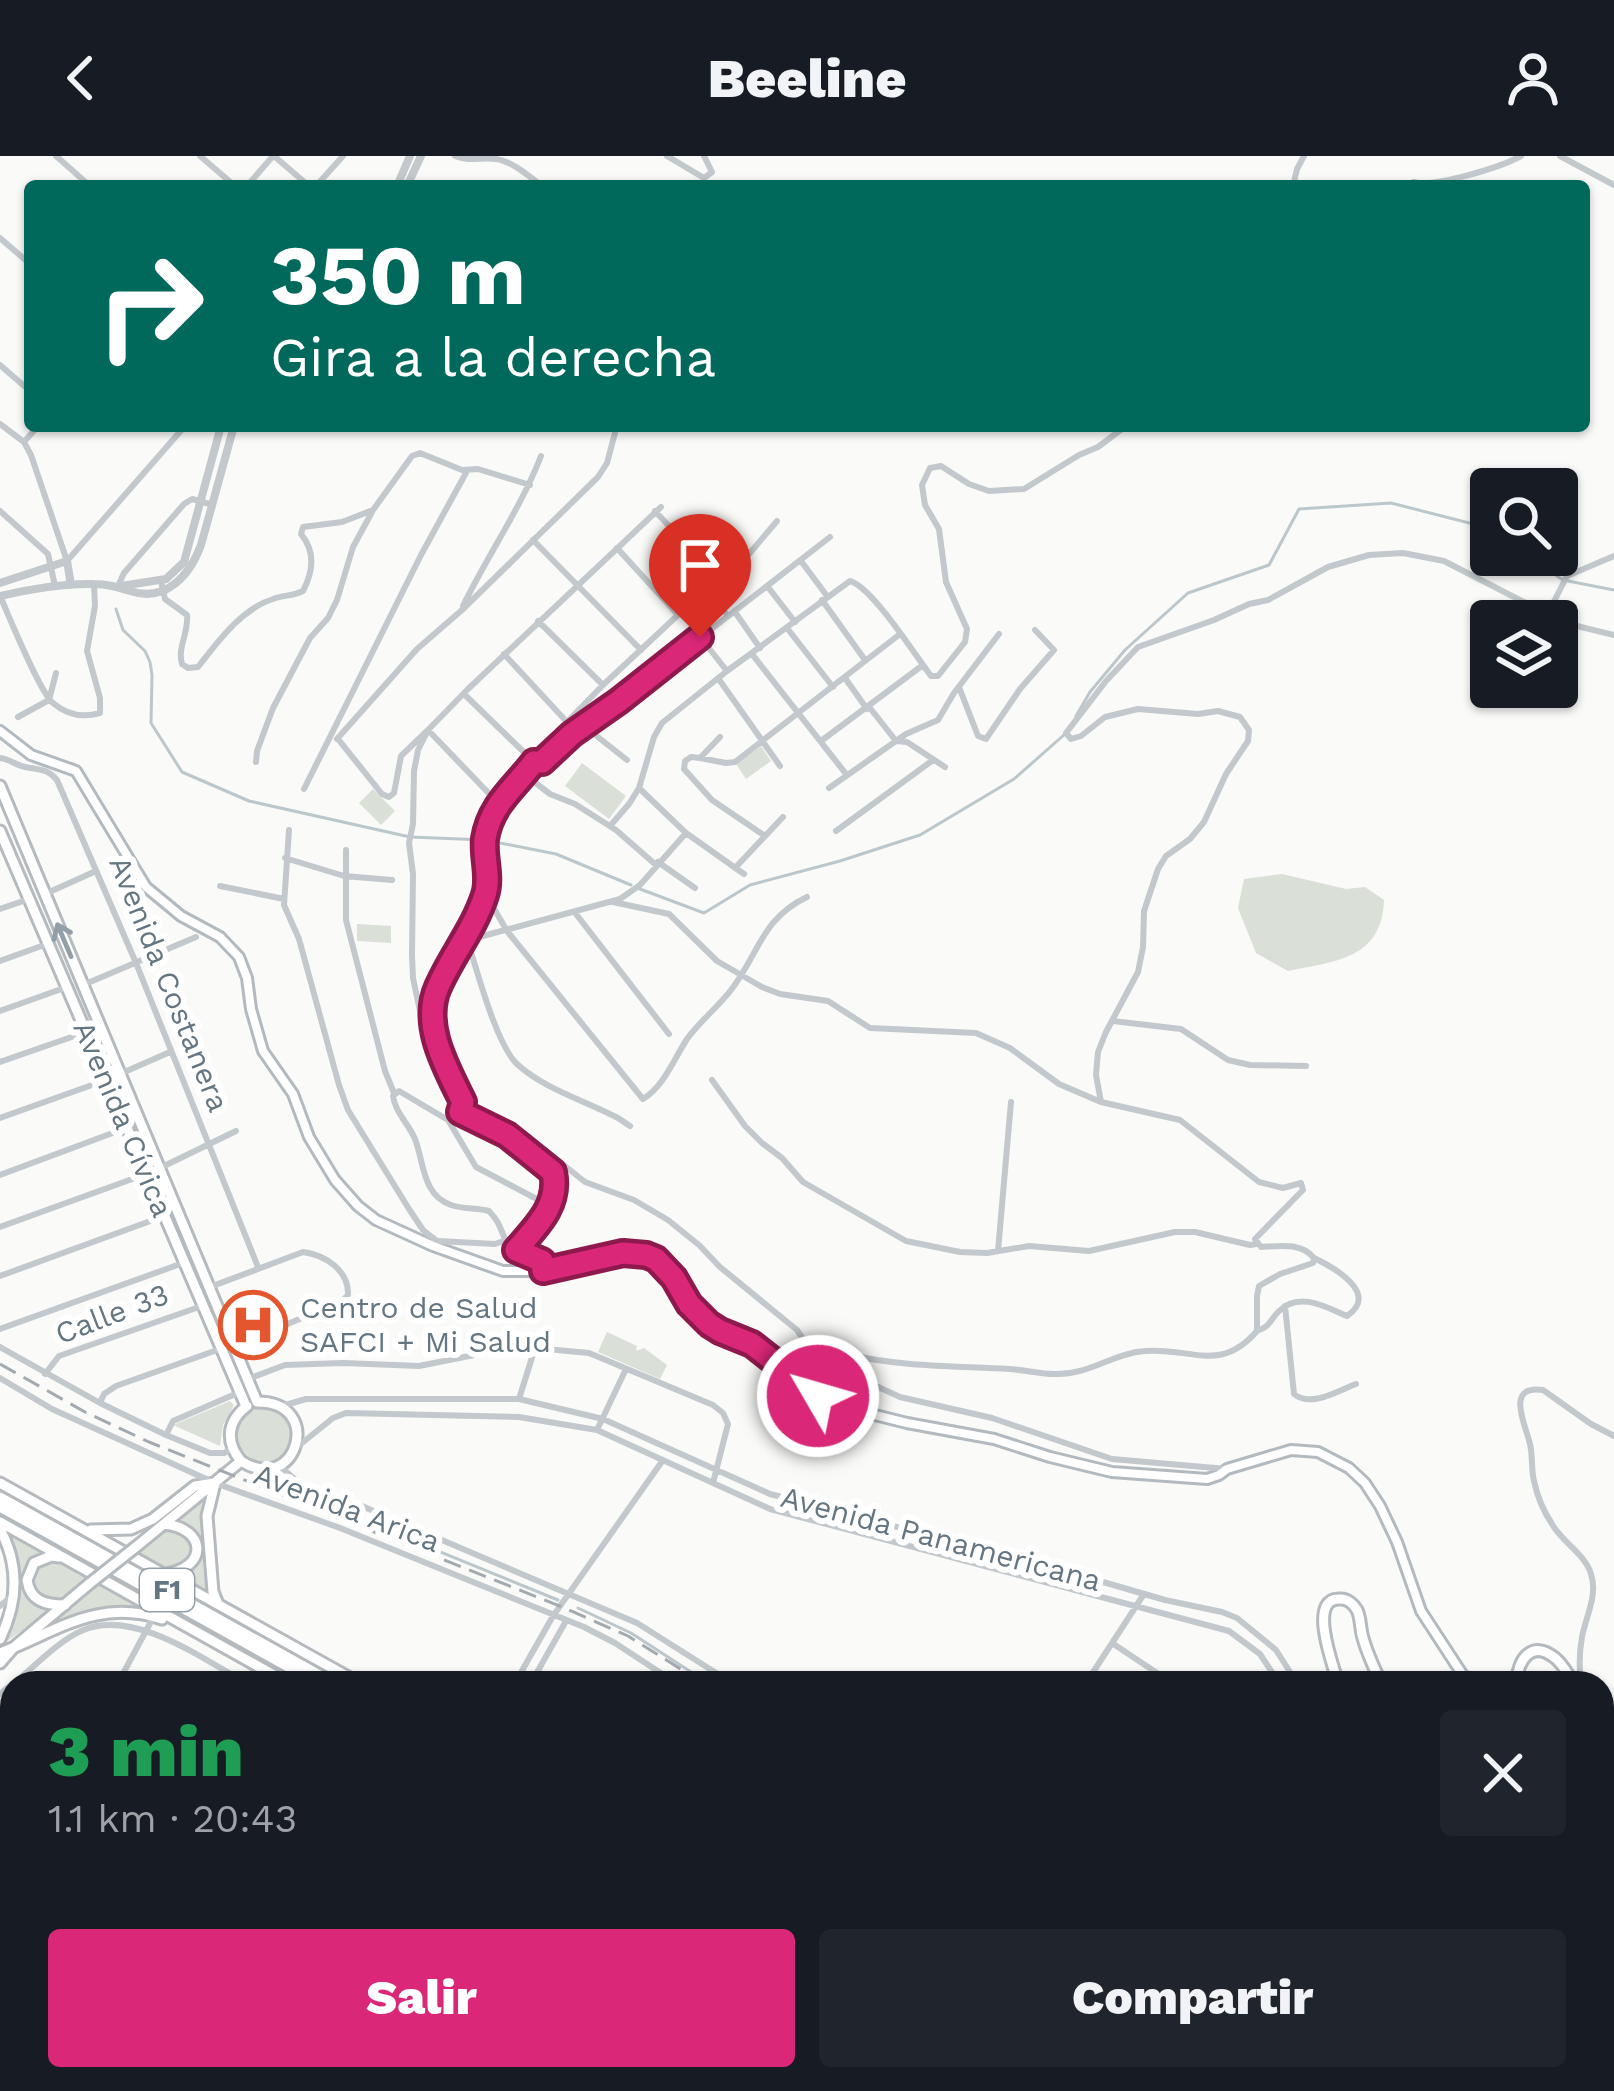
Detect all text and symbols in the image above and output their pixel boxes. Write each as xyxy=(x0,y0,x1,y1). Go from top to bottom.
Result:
icon: back xyxy=(48,45,114,111)
icon: person xyxy=(1500,45,1566,111)
text: Beeline xyxy=(707,47,907,110)
text: 350 m xyxy=(270,226,526,324)
icon: right xyxy=(72,228,228,384)
text: Gira a la derecha xyxy=(270,326,716,389)
map controls xyxy=(1470,468,1578,708)
button: search xyxy=(1470,468,1578,576)
pin xyxy=(649,514,751,637)
icon: arrive xyxy=(667,532,733,598)
button: layers xyxy=(1470,600,1578,708)
street label: Avenida Costanera xyxy=(102,851,237,1117)
one-way arrow xyxy=(52,922,73,959)
street label: Avenida Cívica xyxy=(66,1016,181,1222)
street label: Calle 33 xyxy=(50,1276,173,1351)
hospital icon: Centro de Salud SAFCI + Mi Salud xyxy=(218,1290,288,1360)
place label: Centro de Salud SAFCI + Mi Salud xyxy=(300,1290,551,1359)
position arrow xyxy=(755,1333,881,1459)
street label: Avenida Arica xyxy=(249,1456,445,1559)
street label: Avenida Panamericana xyxy=(777,1479,1105,1598)
road number: F1 xyxy=(140,1569,194,1611)
text: 3 min xyxy=(48,1709,244,1793)
button: close xyxy=(1440,1710,1566,1836)
text: 1.1 km · 20:43 xyxy=(48,1796,297,1841)
button: Salir xyxy=(48,1929,795,2067)
button: Compartir xyxy=(819,1929,1566,2067)

